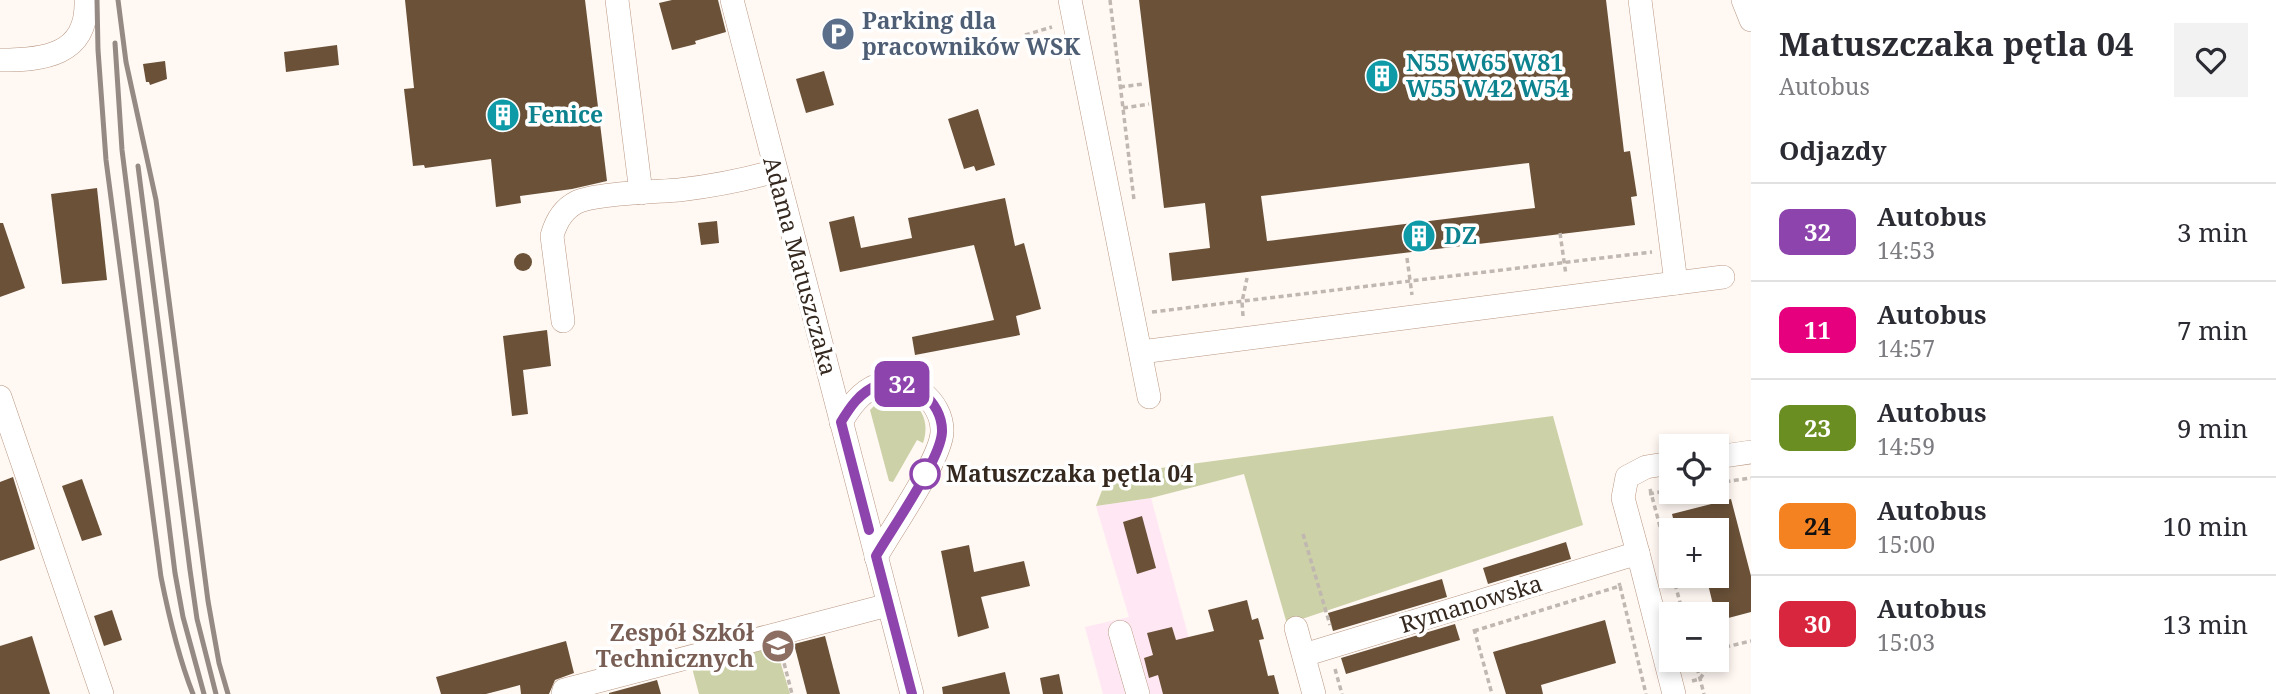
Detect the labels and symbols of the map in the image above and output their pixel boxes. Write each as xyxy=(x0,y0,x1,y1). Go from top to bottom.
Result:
place label: Parking dla pracowników WSK xyxy=(862,4,1080,62)
parking icon: Parking dla pracowników WSK xyxy=(819,15,857,53)
place label: N55 W65 W81 W55 W42 W54 xyxy=(1406,46,1570,104)
building icon: N55 W65 W81 W55 W42 W54 xyxy=(1363,57,1401,95)
building icon: Fenice xyxy=(484,96,522,134)
place label: Fenice xyxy=(528,98,603,130)
street label: Adama Matuszczaka xyxy=(756,153,846,379)
building icon: DZ xyxy=(1400,217,1438,255)
place label: DZ xyxy=(1444,219,1477,251)
line badge: 32 xyxy=(870,361,934,407)
place label: Matuszczaka pętla 04 xyxy=(946,457,1193,489)
marker: Matuszczaka pętla 04 xyxy=(910,459,940,489)
street label: Rymanowska xyxy=(1396,566,1546,640)
place label: Zespół Szkół Technicznych xyxy=(596,616,754,674)
school or university icon: Zespół Szkół Technicznych xyxy=(759,627,797,665)

